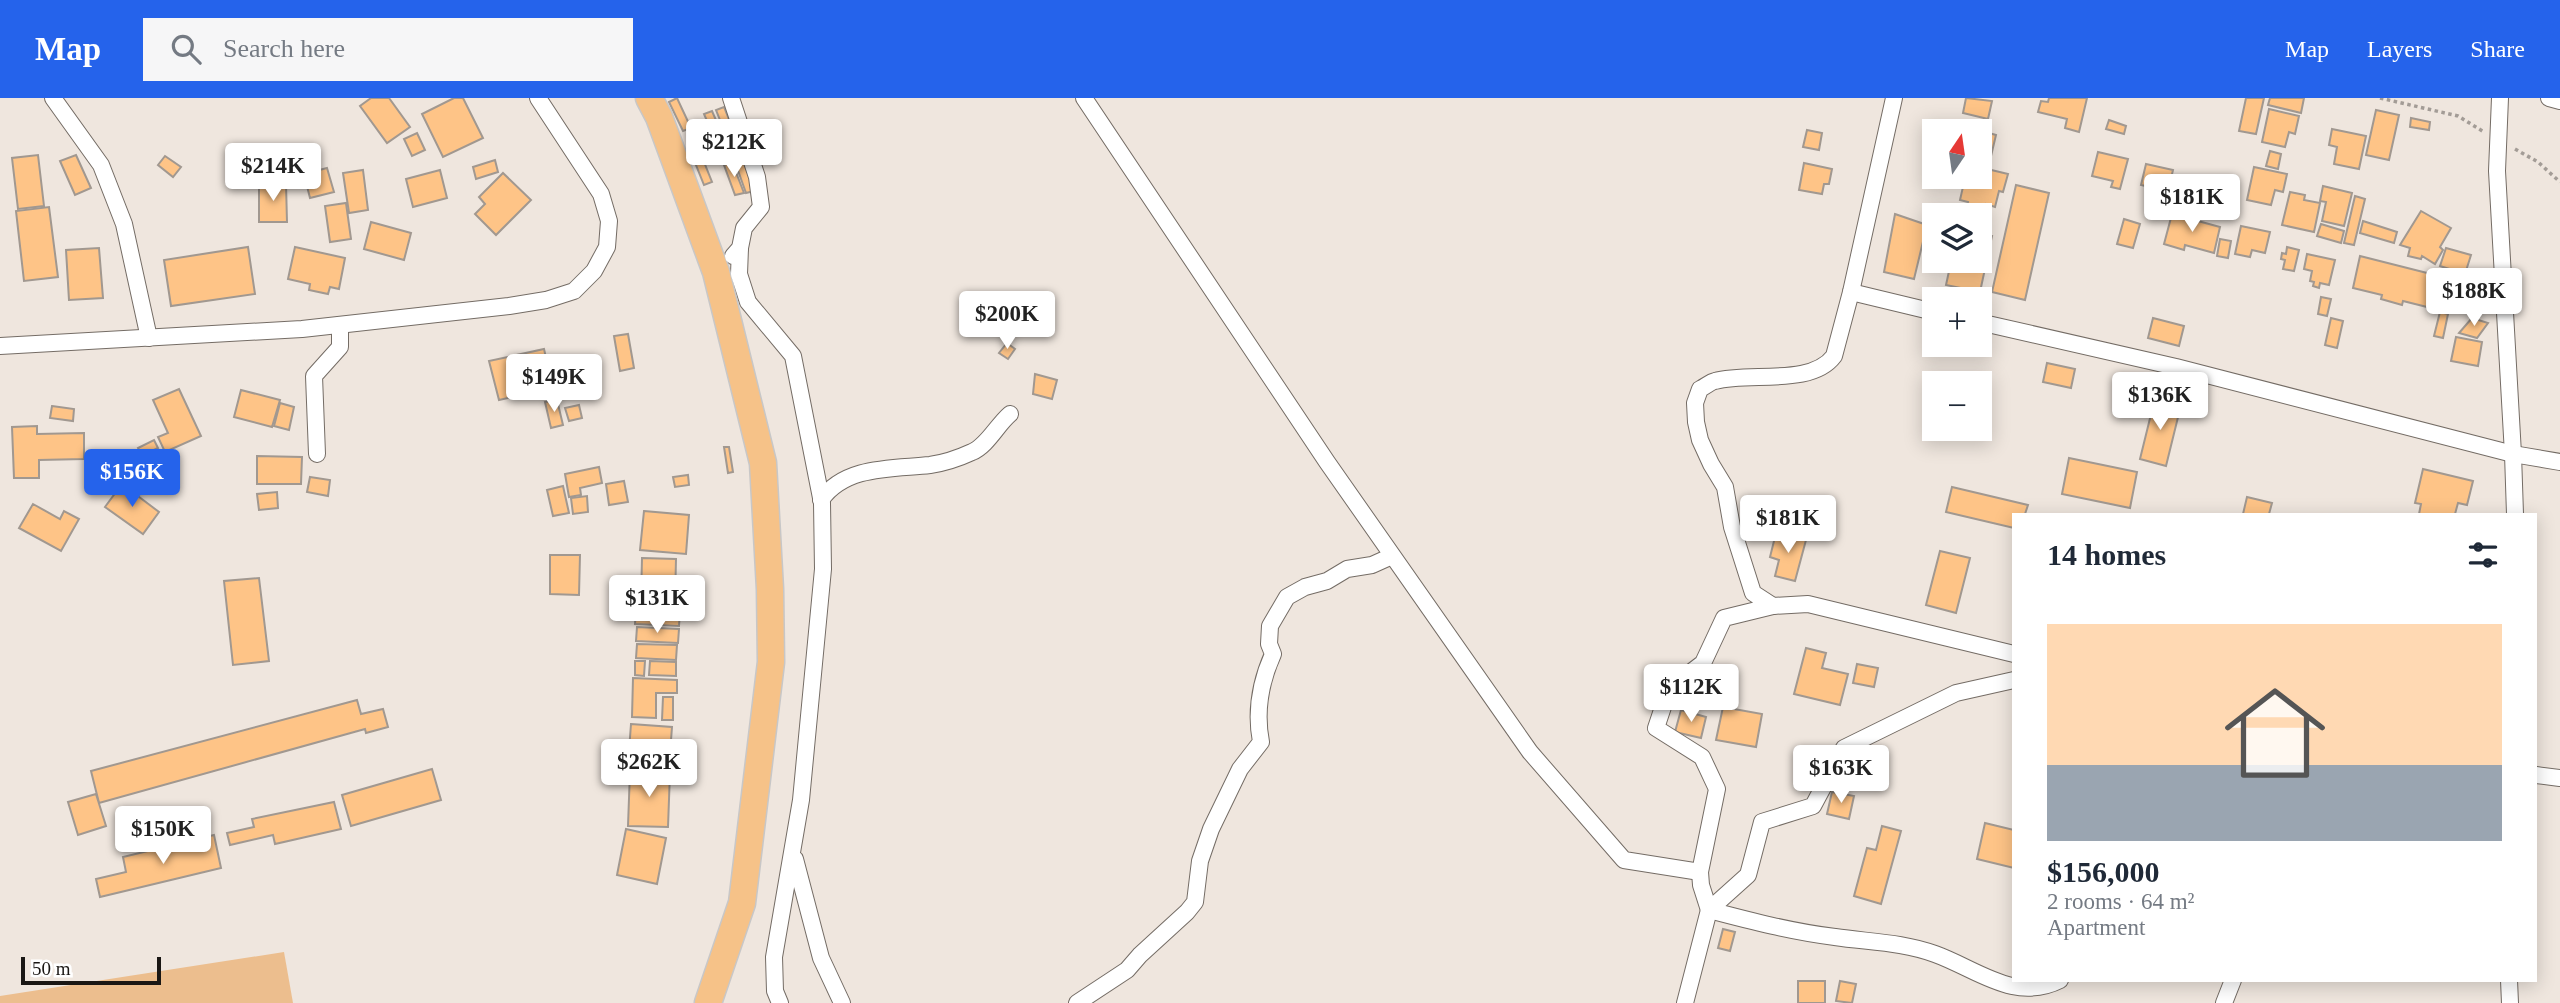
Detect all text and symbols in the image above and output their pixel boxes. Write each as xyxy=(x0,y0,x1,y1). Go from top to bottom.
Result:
search box xyxy=(143,18,633,81)
icon: search xyxy=(167,30,205,68)
text: Map xyxy=(35,31,101,67)
text: Search here xyxy=(223,34,345,63)
text: Map xyxy=(2285,36,2329,62)
text: Layers xyxy=(2367,36,2432,62)
text: Share xyxy=(2470,36,2525,62)
north arrow xyxy=(1922,119,1992,189)
map controls xyxy=(1922,119,1992,441)
pin: $212K xyxy=(685,120,783,179)
text: $212K xyxy=(702,129,766,154)
pin: $214K xyxy=(224,144,322,203)
text: $214K xyxy=(241,153,305,178)
pin: $181K xyxy=(2143,174,2241,234)
text: $181K xyxy=(2160,184,2224,209)
button: layers xyxy=(1922,203,1992,273)
pin: $188K xyxy=(2425,268,2523,328)
text: $188K xyxy=(2442,278,2506,303)
button: + xyxy=(1922,287,1992,357)
pin: $200K xyxy=(958,292,1056,351)
text: $200K xyxy=(975,301,1039,326)
pin: $149K xyxy=(505,354,603,414)
text: $149K xyxy=(522,364,586,389)
button: − xyxy=(1922,371,1992,441)
pin: $136K xyxy=(2111,372,2209,432)
text: $136K xyxy=(2128,382,2192,407)
pin: $156K xyxy=(83,450,181,509)
text: $156K xyxy=(100,459,164,484)
pin: $181K xyxy=(1739,496,1837,555)
text: $181K xyxy=(1756,505,1820,530)
icon: filters xyxy=(2464,536,2502,574)
text: 14 homes xyxy=(2047,538,2166,571)
pin: $131K xyxy=(608,575,706,635)
text: $131K xyxy=(625,585,689,610)
pin: $112K xyxy=(1642,664,1740,724)
icon: home xyxy=(2212,670,2338,796)
text: $112K xyxy=(1660,674,1722,699)
pin: $262K xyxy=(600,740,698,799)
pin: $163K xyxy=(1792,746,1890,805)
text: $262K xyxy=(617,749,681,774)
text: $163K xyxy=(1809,755,1873,780)
pin: $150K xyxy=(114,806,212,866)
text: $150K xyxy=(131,816,195,841)
text: $156,000 xyxy=(2047,855,2160,888)
text: 2 rooms · 64 m² xyxy=(2047,889,2194,914)
text: Apartment xyxy=(2047,915,2145,940)
scale bar xyxy=(21,954,161,986)
text: 50 m xyxy=(32,958,71,979)

